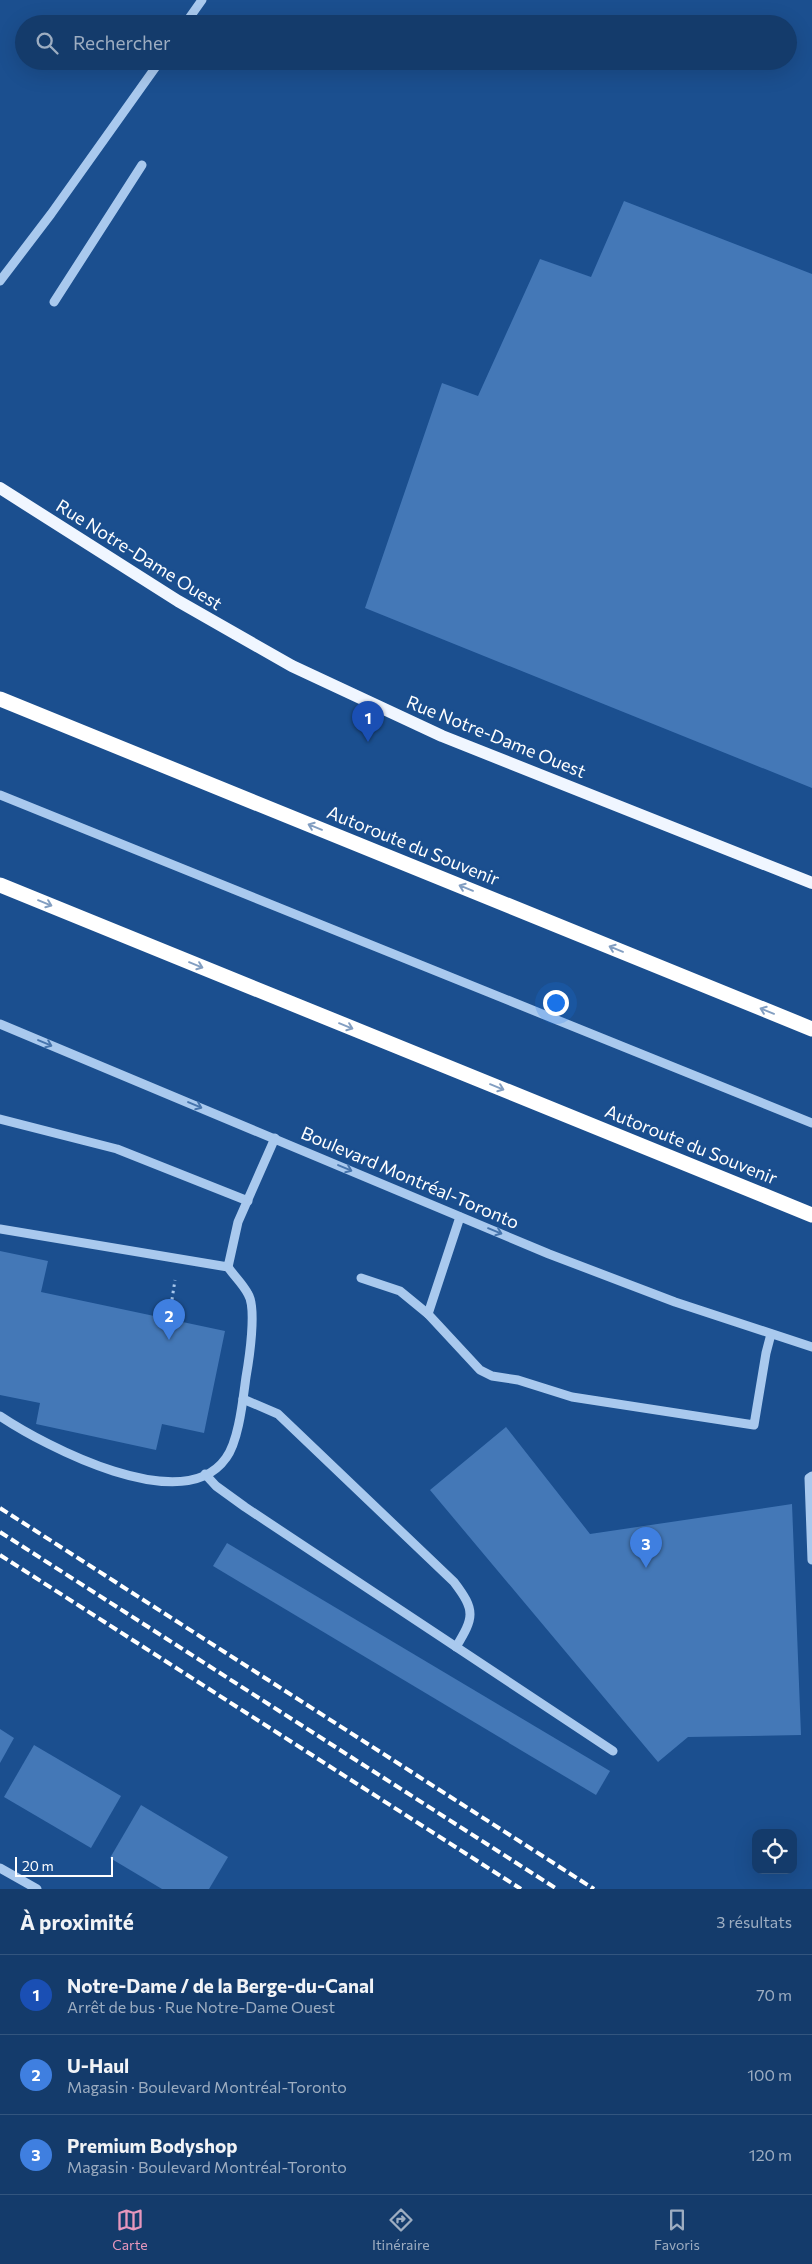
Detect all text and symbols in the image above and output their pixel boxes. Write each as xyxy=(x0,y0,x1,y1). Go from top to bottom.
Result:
search box xyxy=(15,15,797,70)
icon: search xyxy=(33,29,61,57)
text: Rechercher xyxy=(73,31,171,54)
street label: Rue Notre-Dame Ouest xyxy=(52,494,227,614)
street label: Rue Notre-Dame Ouest xyxy=(403,690,589,782)
pin: 1 xyxy=(352,701,384,742)
street label: Autoroute du Souvenir xyxy=(324,800,503,890)
one-way arrow xyxy=(308,822,323,831)
one-way arrow xyxy=(459,883,474,892)
one-way arrow xyxy=(37,899,52,909)
one-way arrow xyxy=(609,944,624,954)
one-way arrow xyxy=(188,960,203,970)
your location xyxy=(543,990,569,1016)
one-way arrow xyxy=(760,1005,775,1015)
one-way arrow xyxy=(338,1021,353,1031)
one-way arrow xyxy=(37,1039,52,1048)
one-way arrow xyxy=(489,1082,504,1092)
street label: Autoroute du Souvenir xyxy=(602,1099,781,1189)
one-way arrow xyxy=(187,1101,202,1111)
street label: Boulevard Montréal-Toronto xyxy=(298,1121,523,1233)
one-way arrow xyxy=(337,1164,352,1174)
one-way arrow xyxy=(487,1227,502,1237)
pin: 2 xyxy=(153,1299,185,1340)
pin: 3 xyxy=(630,1527,662,1568)
map controls xyxy=(752,1829,797,1874)
button: locate xyxy=(752,1829,797,1874)
scale bar xyxy=(15,1854,112,1877)
text: 20 m xyxy=(22,1857,54,1874)
text: À proximité xyxy=(20,1909,134,1934)
text: 3 résultats xyxy=(716,1912,792,1931)
text: Notre-Dame / de la Berge-du-Canal xyxy=(67,1974,374,1997)
text: 1 xyxy=(32,1985,40,2004)
text: 70 m xyxy=(756,1985,792,2004)
text: Arrêt de bus · Rue Notre-Dame Ouest xyxy=(67,1997,335,2016)
text: U-Haul xyxy=(67,2054,129,2077)
text: 2 xyxy=(31,2065,41,2084)
text: 100 m xyxy=(747,2065,792,2084)
text: Magasin · Boulevard Montréal-Toronto xyxy=(67,2077,347,2096)
text: Premium Bodyshop xyxy=(67,2134,238,2157)
text: 3 xyxy=(31,2145,41,2164)
text: 120 m xyxy=(749,2145,792,2164)
text: Magasin · Boulevard Montréal-Toronto xyxy=(67,2157,347,2176)
tab: Carte xyxy=(112,2206,148,2253)
tab: Itinéraire xyxy=(372,2206,430,2253)
tab: Favoris xyxy=(654,2206,700,2253)

